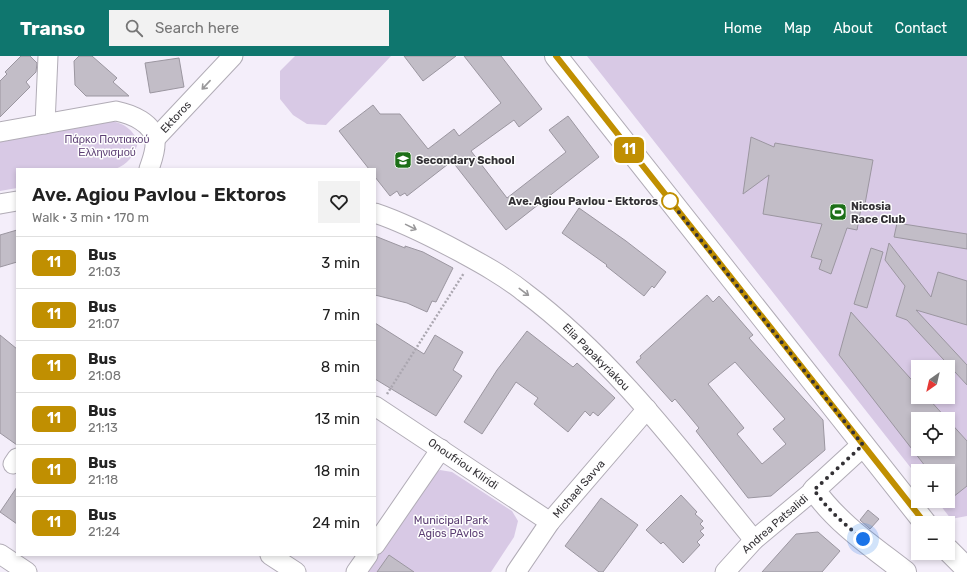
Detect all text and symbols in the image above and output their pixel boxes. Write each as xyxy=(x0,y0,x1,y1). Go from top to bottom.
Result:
search box xyxy=(109,10,389,46)
text: Transo xyxy=(20,17,85,40)
icon: search xyxy=(123,17,145,39)
text: Search here xyxy=(155,19,239,37)
text: Home xyxy=(724,20,762,37)
text: Map xyxy=(784,20,811,37)
text: About xyxy=(833,20,873,37)
text: Contact xyxy=(895,20,947,37)
one-way arrow xyxy=(202,79,211,89)
street label: Ektoros xyxy=(158,98,194,136)
park label: Πάρκο Ποντιακού Ελληνισμού xyxy=(65,133,149,159)
line badge: 11 xyxy=(611,137,647,163)
text: 11 xyxy=(622,141,636,158)
school or university icon: Secondary School xyxy=(393,150,413,170)
place label: Secondary School xyxy=(416,154,515,167)
button: heart xyxy=(318,181,360,223)
text: Ave. Agiou Pavlou - Ektoros xyxy=(32,183,286,206)
marker: Ave. Agiou Pavlou - Ektoros xyxy=(661,192,679,210)
place label: Ave. Agiou Pavlou - Ektoros xyxy=(508,195,658,208)
place label: Nicosia Race Club xyxy=(851,200,905,226)
sports icon: Nicosia Race Club xyxy=(828,202,848,222)
text: Walk · 3 min · 170 m xyxy=(32,210,149,225)
one-way arrow xyxy=(405,224,417,231)
text: Bus xyxy=(88,246,116,264)
text: 11 xyxy=(47,254,61,271)
text: 3 min xyxy=(321,254,360,272)
text: 21:03 xyxy=(88,264,121,279)
one-way arrow xyxy=(518,287,529,296)
text: Bus xyxy=(88,298,116,316)
text: 11 xyxy=(47,306,61,323)
text: 7 min xyxy=(323,306,360,324)
text: 21:07 xyxy=(88,316,119,331)
street label: Elia Papakyriakou xyxy=(560,321,632,393)
text: Bus xyxy=(88,350,116,368)
text: 11 xyxy=(47,358,61,375)
text: 8 min xyxy=(321,358,360,376)
north arrow xyxy=(911,360,955,404)
map controls xyxy=(911,360,955,560)
text: 21:08 xyxy=(88,368,121,383)
text: Bus xyxy=(88,402,116,420)
text: 11 xyxy=(47,410,61,427)
text: 13 min xyxy=(315,410,360,428)
button: locate xyxy=(911,412,955,456)
text: 21:13 xyxy=(88,420,118,435)
street label: Onoufriou Kliridi xyxy=(425,436,501,492)
text: Bus xyxy=(88,454,116,472)
street label: Michael Savva xyxy=(550,457,608,521)
text: 11 xyxy=(47,462,61,479)
text: 18 min xyxy=(314,462,360,480)
button: + xyxy=(911,464,955,508)
text: 21:18 xyxy=(88,472,118,487)
street label: Andrea Patsalidi xyxy=(739,492,811,556)
text: Bus xyxy=(88,506,116,524)
text: 11 xyxy=(47,514,61,531)
text: 24 min xyxy=(312,514,360,532)
park label: Municipal Park Agios PAvlos xyxy=(414,514,488,540)
button: − xyxy=(911,516,955,560)
text: 21:24 xyxy=(88,524,120,539)
your location xyxy=(853,529,873,549)

